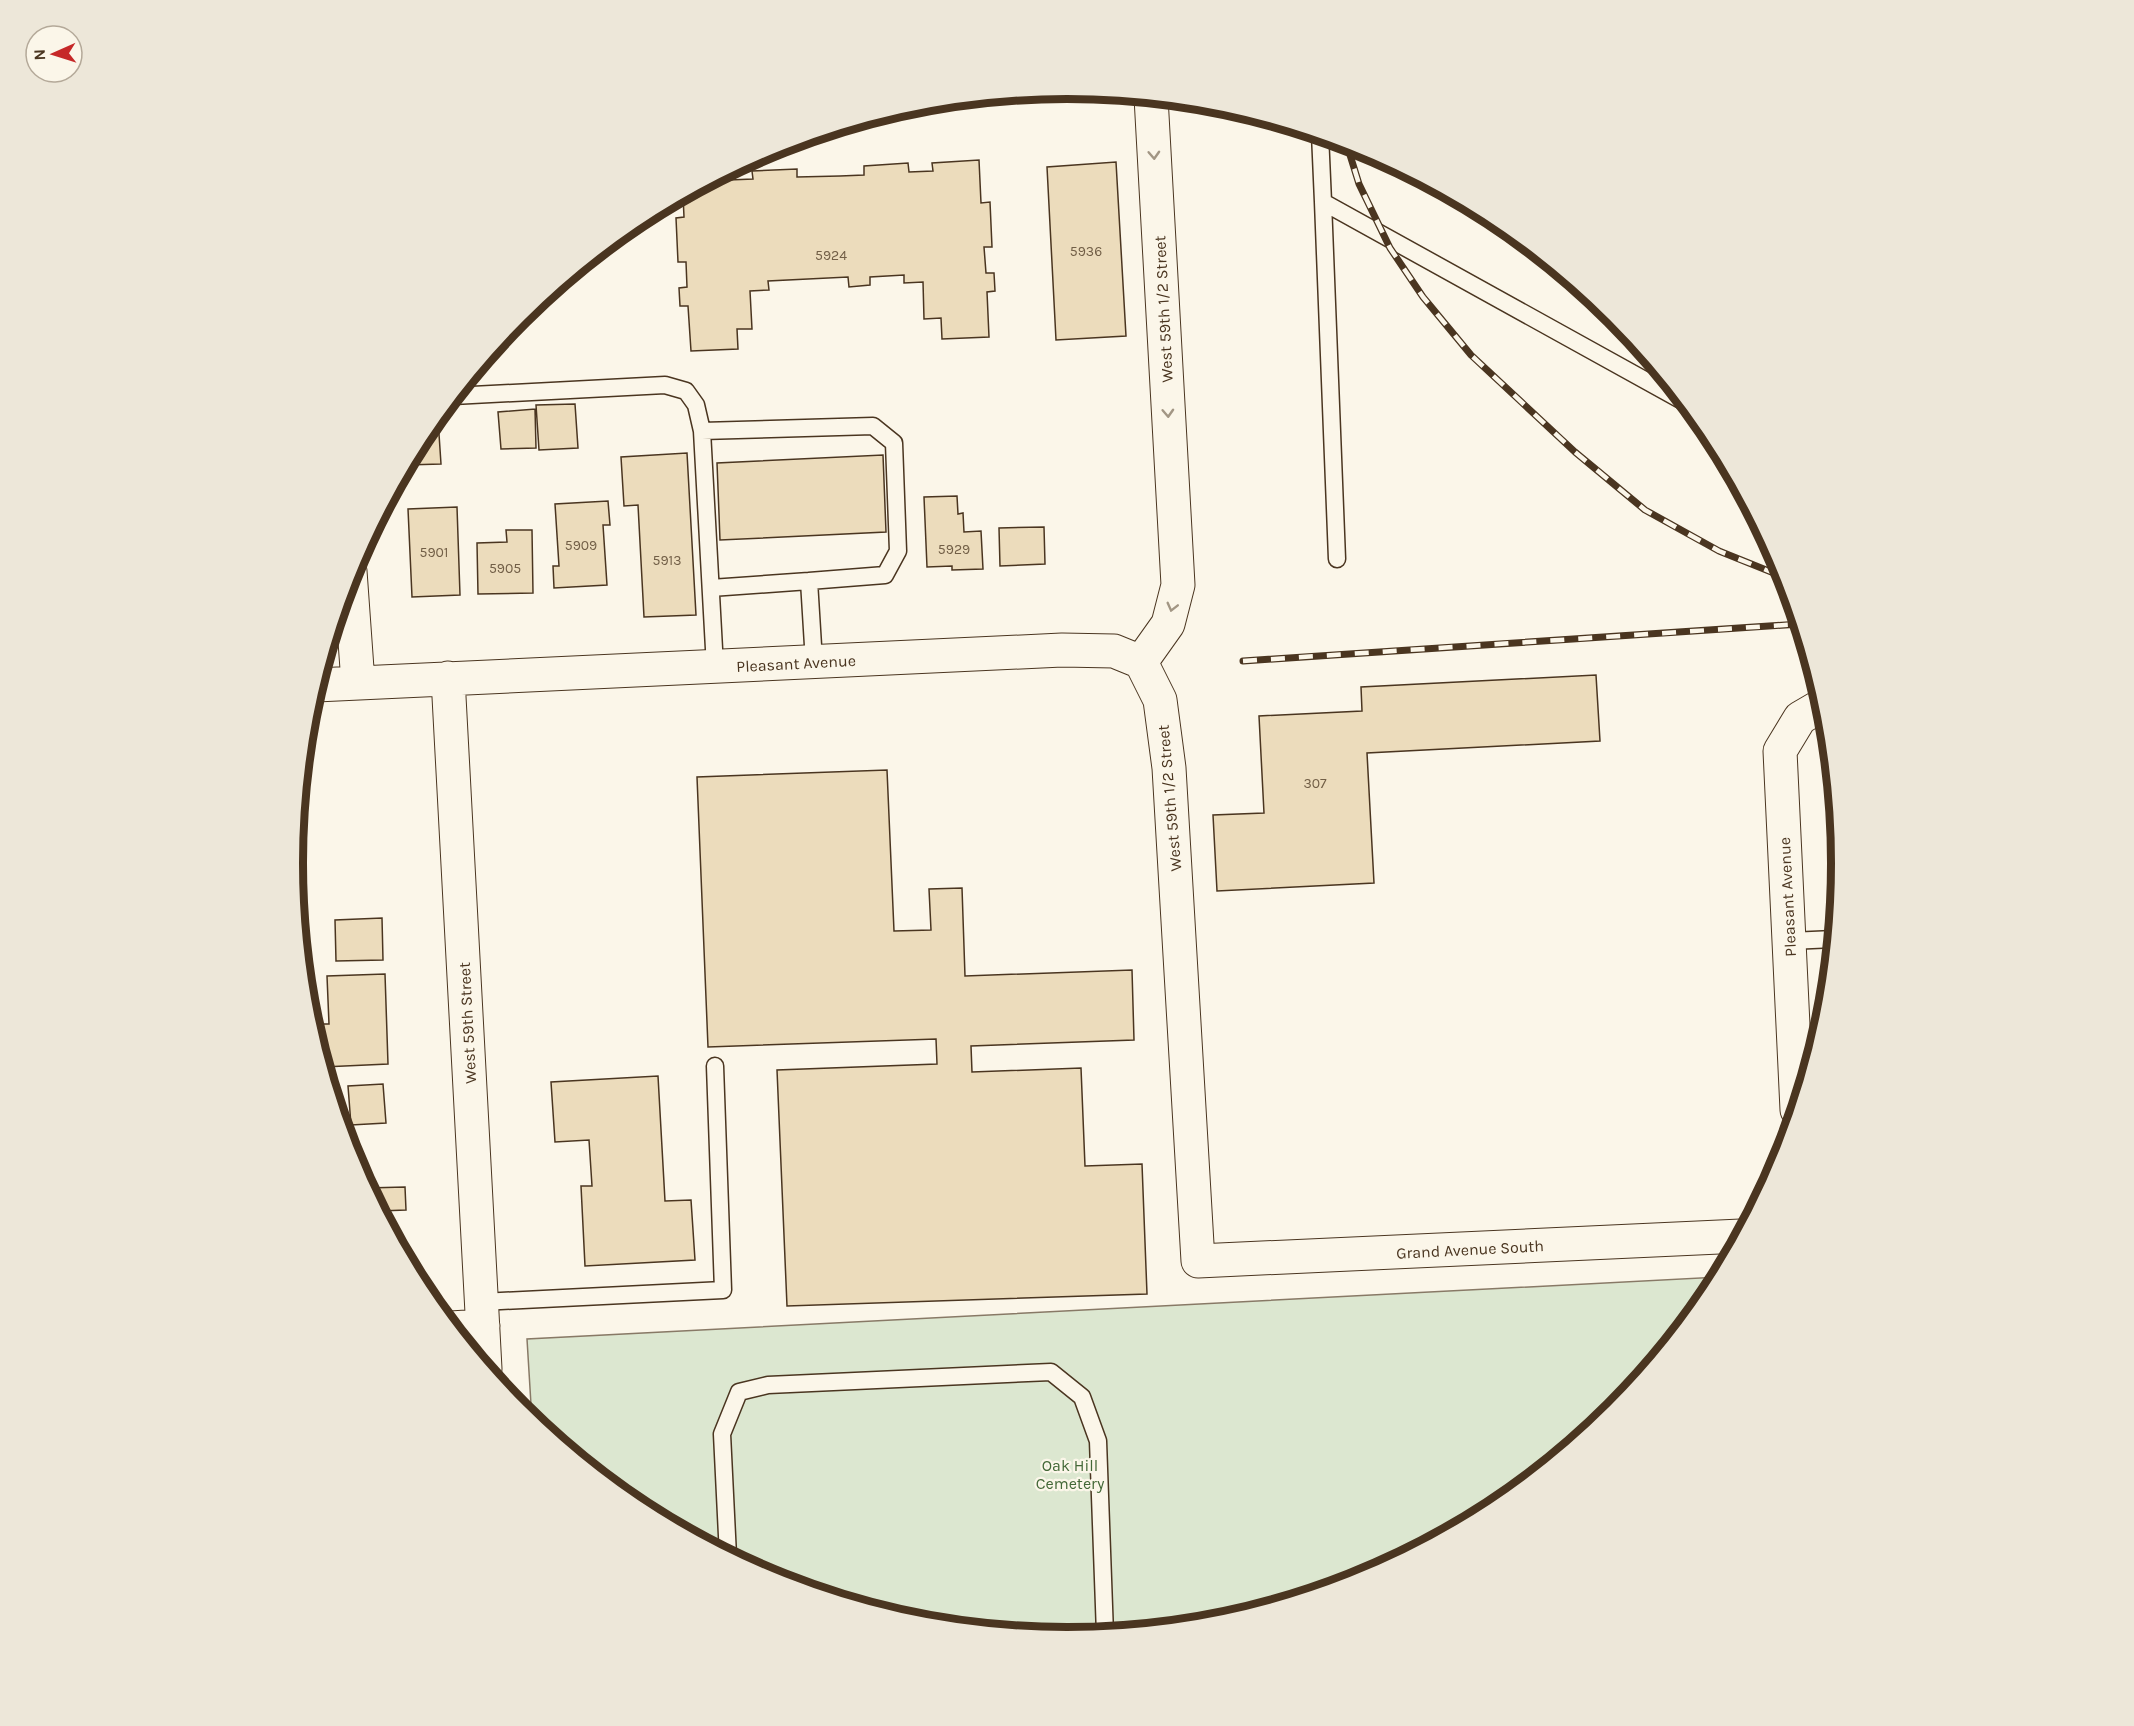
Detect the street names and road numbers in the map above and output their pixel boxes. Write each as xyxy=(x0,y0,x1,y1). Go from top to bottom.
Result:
street label: West 59th 1/2 Street xyxy=(1150,235,1177,383)
street label: Pleasant Avenue xyxy=(736,651,856,676)
street label: West 59th 1/2 Street xyxy=(1154,724,1185,872)
street label: Pleasant Avenue xyxy=(1775,837,1800,957)
street label: West 59th Street xyxy=(455,962,480,1084)
street label: Grand Avenue South xyxy=(1396,1236,1544,1263)

